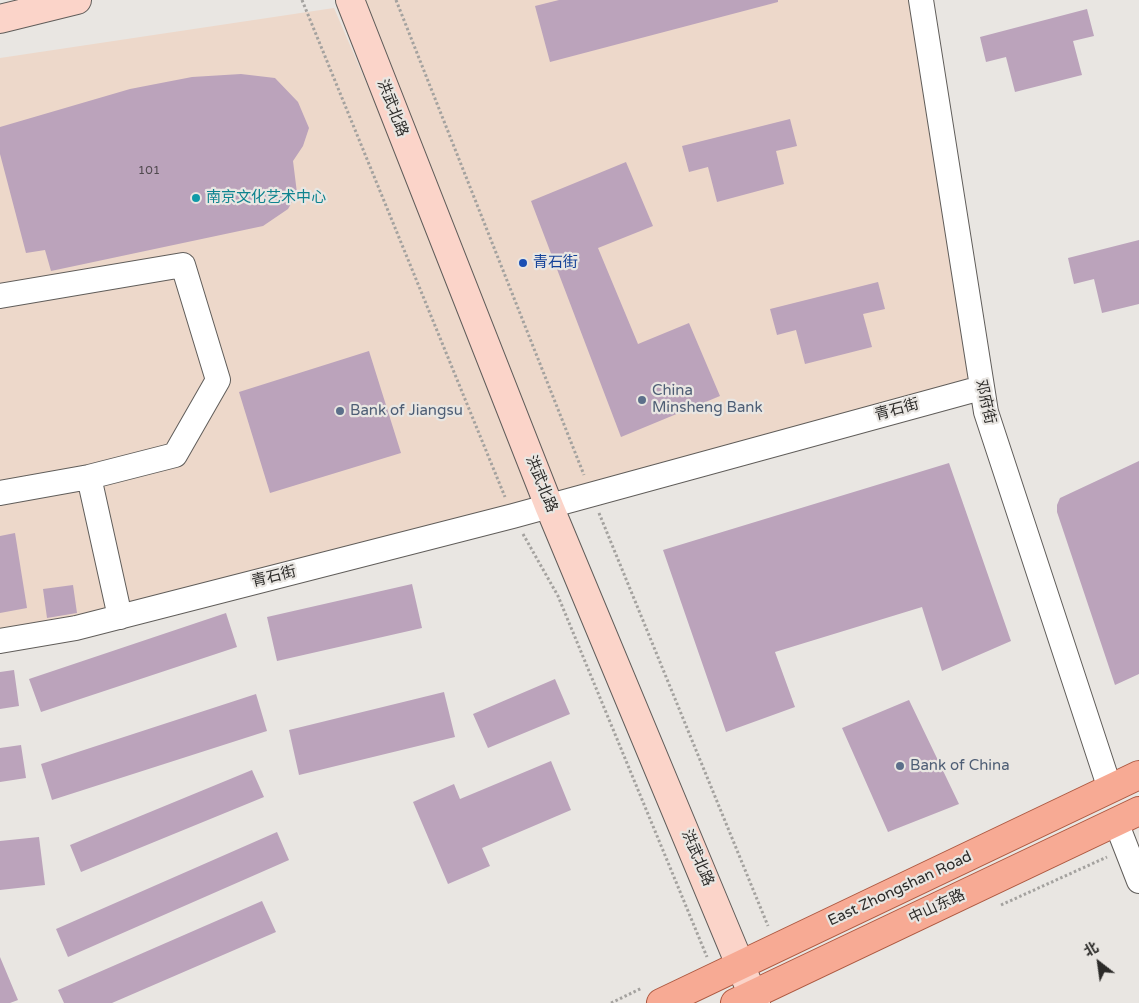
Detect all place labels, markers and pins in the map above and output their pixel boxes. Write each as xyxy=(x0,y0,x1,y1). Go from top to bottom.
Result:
place label: 南京文化艺术中心 xyxy=(206,189,326,207)
marker: 南京文化艺术中心 xyxy=(190,192,202,204)
place label: 青石街 xyxy=(533,254,578,272)
marker: 青石街 xyxy=(517,257,529,269)
place label: China Minsheng Bank xyxy=(652,382,763,417)
marker: China Minsheng Bank xyxy=(636,394,648,406)
place label: Bank of Jiangsu xyxy=(350,402,463,420)
marker: Bank of Jiangsu xyxy=(334,405,346,417)
place label: Bank of China xyxy=(910,757,1010,775)
marker: Bank of China xyxy=(894,760,906,772)

